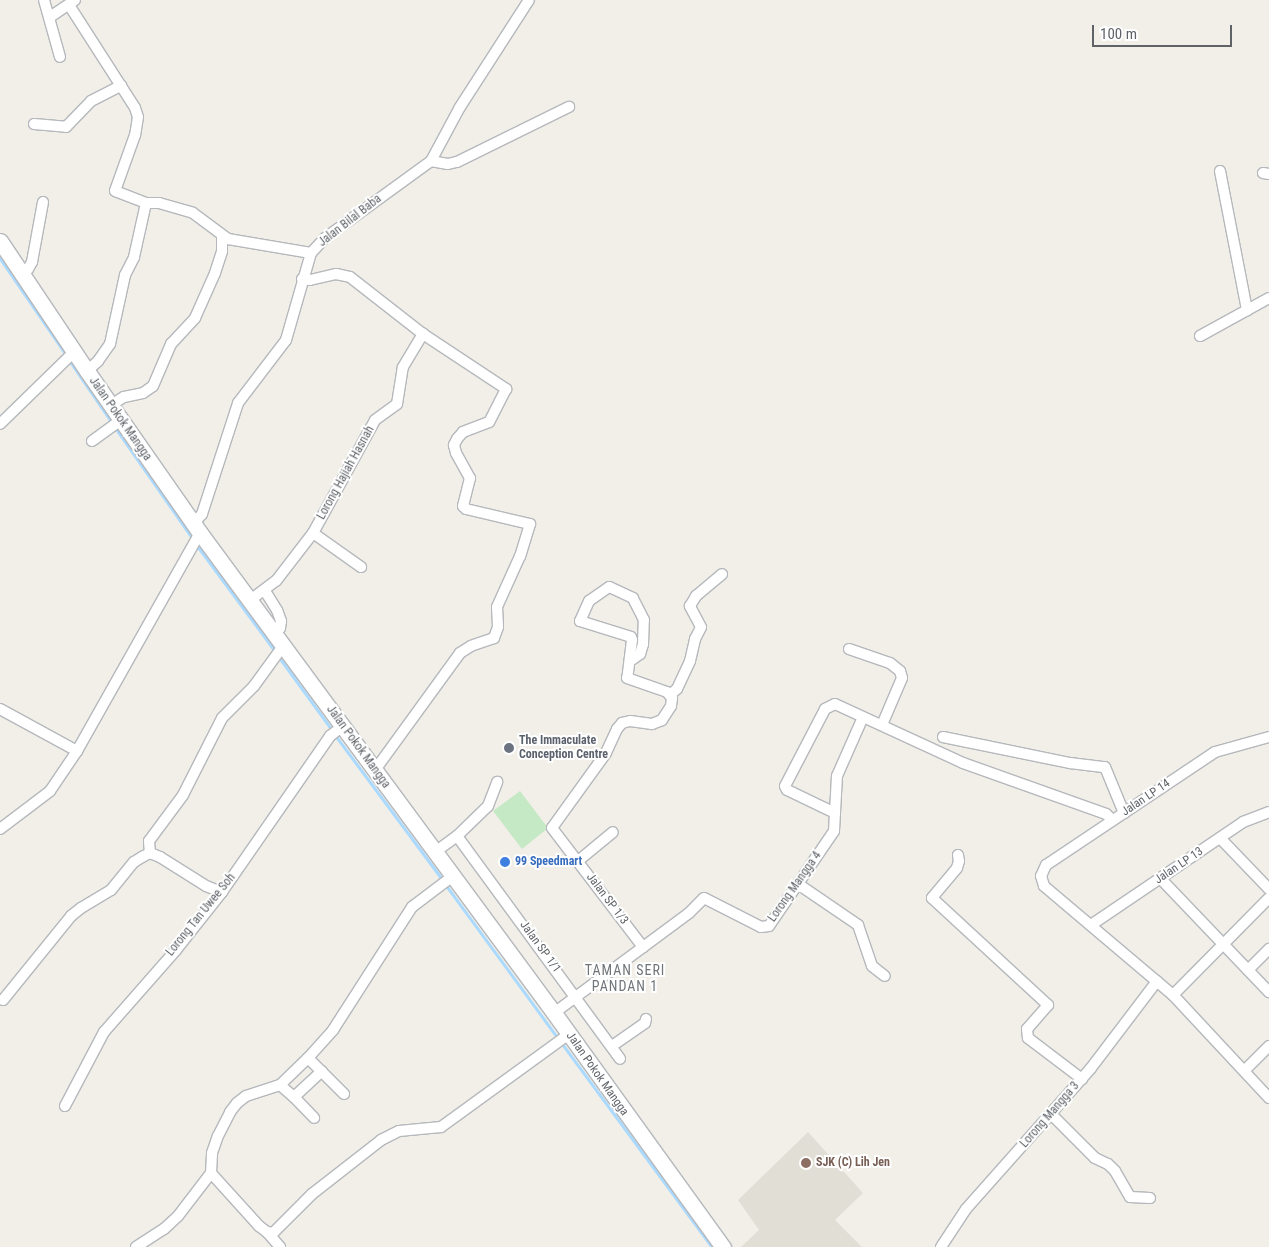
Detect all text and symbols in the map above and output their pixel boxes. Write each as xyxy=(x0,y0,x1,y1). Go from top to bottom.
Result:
scale bar xyxy=(1094,15,1234,47)
text: 100 m xyxy=(1100,25,1137,43)
street label: Jalan Bilal Baba xyxy=(316,192,384,250)
street label: Jalan Pokok Mangga xyxy=(86,374,154,464)
street label: Lorong Hajiah Hasnah xyxy=(314,424,378,522)
street label: Jalan Pokok Mangga xyxy=(323,703,393,791)
place label: The Immaculate Conception Centre xyxy=(519,734,608,762)
marker: The Immaculate Conception Centre xyxy=(503,742,515,754)
street label: Jalan LP 14 xyxy=(1119,776,1173,820)
street label: Jalan LP 13 xyxy=(1152,844,1206,888)
street label: Lorong Mangga 4 xyxy=(765,849,825,925)
place label: 99 Speedmart xyxy=(515,855,582,869)
marker: 99 Speedmart xyxy=(499,856,511,868)
street label: Jalan SP 1/3 xyxy=(583,870,631,928)
street label: Lorong Tan Uwee Soh xyxy=(163,871,239,959)
street label: Jalan SP 1/1 xyxy=(516,918,564,976)
district label: TAMAN SERI PANDAN 1 xyxy=(583,962,667,994)
street label: Jalan Pokok Mangga xyxy=(563,1029,631,1119)
street label: Lorong Mangga 3 xyxy=(1017,1079,1083,1151)
place label: SJK (C) Lih Jen xyxy=(816,1156,890,1170)
marker: SJK (C) Lih Jen xyxy=(800,1157,812,1169)

